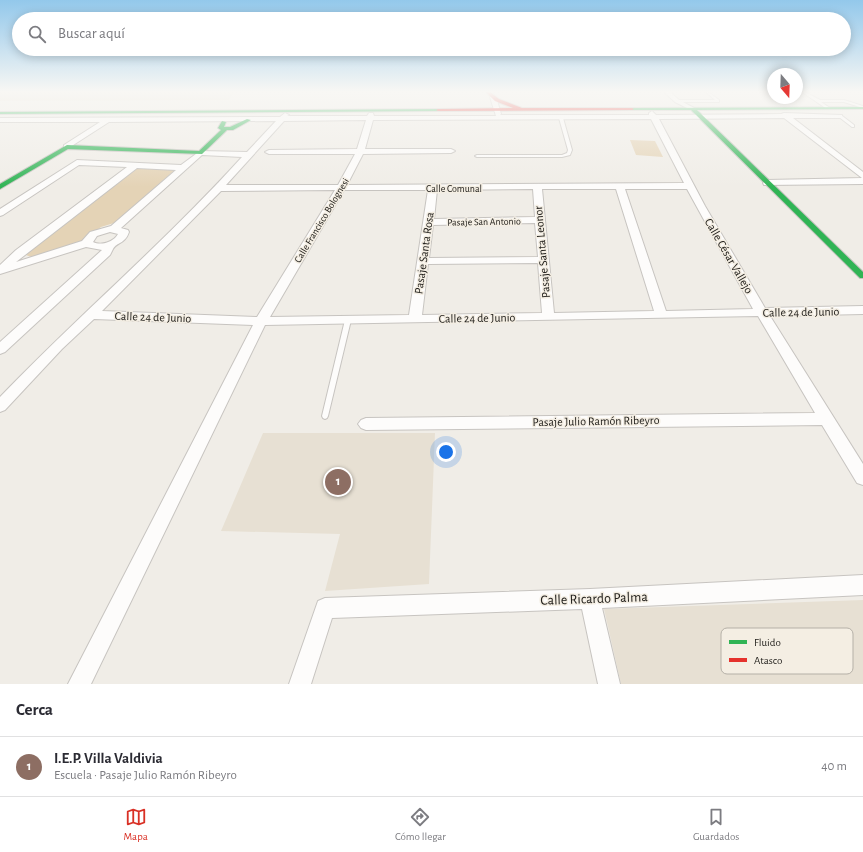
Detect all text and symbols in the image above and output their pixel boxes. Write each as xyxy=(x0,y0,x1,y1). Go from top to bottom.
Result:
search box xyxy=(12,12,851,56)
icon: search xyxy=(26,23,48,45)
text: Buscar aquí xyxy=(58,26,125,41)
north arrow xyxy=(767,68,803,104)
street label: Calle Francisco Bolognesi xyxy=(293,177,351,264)
street label: Calle Comunal xyxy=(426,184,482,194)
street label: Pasaje Santa Leonor xyxy=(532,205,553,299)
street label: Pasaje Santa Rosa xyxy=(412,211,437,295)
street label: Pasaje San Antonio xyxy=(447,216,521,228)
street label: Calle César Vallejo xyxy=(702,216,755,296)
street label: Calle 24 de Junio xyxy=(763,305,840,319)
street label: Calle 24 de Junio xyxy=(114,310,192,324)
street label: Calle 24 de Junio xyxy=(439,311,516,325)
street label: Pasaje Julio Ramón Ribeyro xyxy=(532,414,660,429)
your location xyxy=(436,442,456,462)
pin: 1 xyxy=(325,467,351,497)
street label: Calle Ricardo Palma xyxy=(540,590,649,608)
legend xyxy=(721,628,853,674)
text: Fluido xyxy=(754,637,781,648)
text: Atasco xyxy=(754,655,782,666)
text: Cerca xyxy=(16,701,53,718)
text: I.E.P. Villa Valdivia xyxy=(54,751,163,766)
text: 1 xyxy=(27,760,31,773)
text: 40 m xyxy=(821,760,847,773)
text: Escuela · Pasaje Julio Ramón Ribeyro xyxy=(54,769,237,782)
tab: Mapa xyxy=(124,806,148,843)
tab: Cómo llegar xyxy=(395,806,446,843)
tab: Guardados xyxy=(693,806,739,843)

